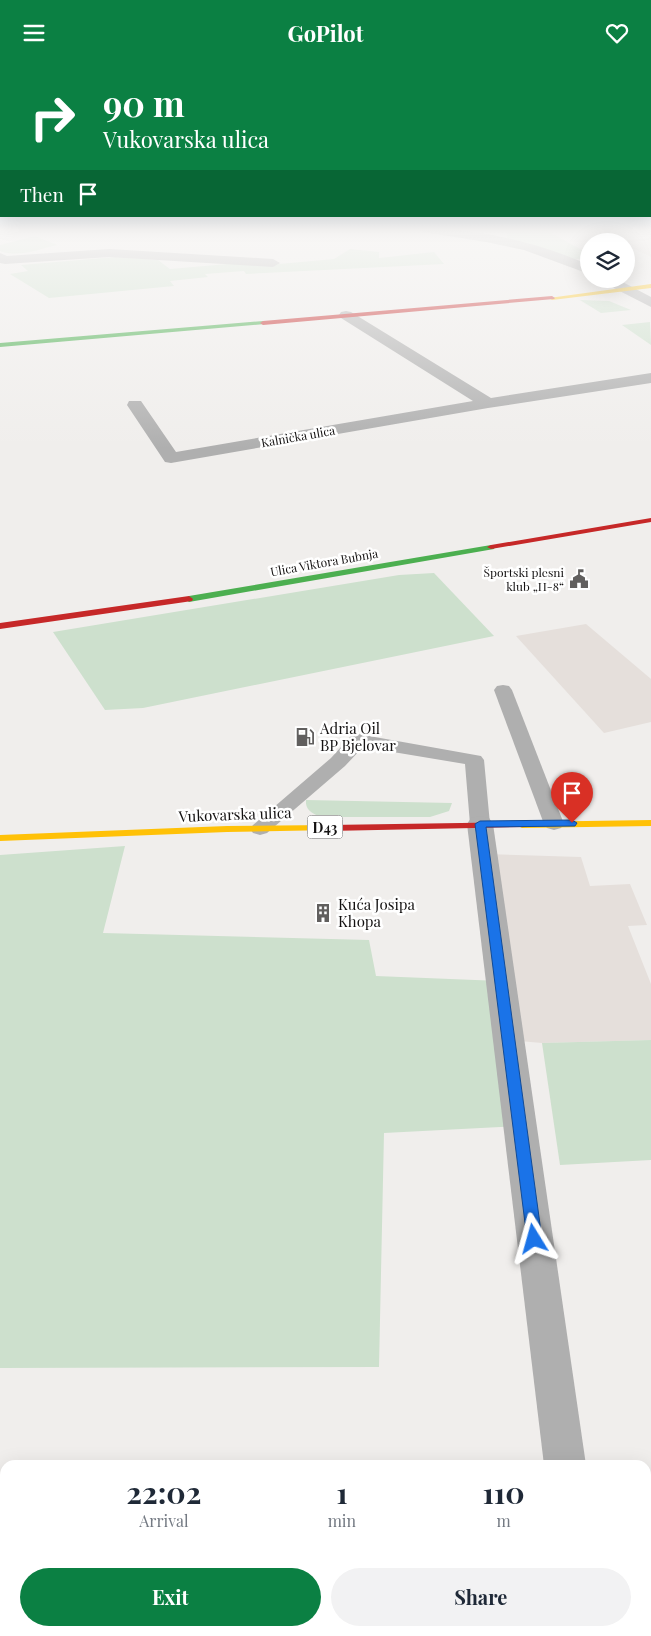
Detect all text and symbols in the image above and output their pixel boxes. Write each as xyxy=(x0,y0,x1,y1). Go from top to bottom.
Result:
text: GoPilot xyxy=(287,18,364,48)
icon: menu xyxy=(20,19,48,47)
icon: heart xyxy=(603,19,631,47)
text: 90 m xyxy=(103,79,185,126)
icon: right xyxy=(20,85,85,150)
text: Vukovarska ulica xyxy=(103,124,269,154)
icon: arrive xyxy=(74,180,102,208)
text: Then xyxy=(20,181,64,207)
map controls xyxy=(580,233,635,288)
button: layers xyxy=(580,233,635,288)
street label: Kalnička ulica xyxy=(260,422,336,450)
street label: Ulica Viktora Bubnja xyxy=(269,545,379,579)
place label: Športski plesni klub „H-8“ xyxy=(484,564,564,594)
public building icon: Športski plesni klub „H-8“ xyxy=(568,568,590,590)
place label: Adria Oil BP Bjelovar xyxy=(319,718,396,755)
fuel station icon: Adria Oil BP Bjelovar xyxy=(294,726,316,748)
pin xyxy=(551,772,593,823)
icon: arrive xyxy=(558,779,586,807)
street label: Vukovarska ulica xyxy=(177,802,292,826)
road number: D43 xyxy=(308,815,342,839)
place label: Kuća Josipa Khopa xyxy=(338,894,416,931)
building icon: Kuća Josipa Khopa xyxy=(312,902,334,924)
position arrow xyxy=(507,1212,559,1264)
text: 22:02 xyxy=(126,1472,201,1512)
text: 1 xyxy=(336,1472,348,1512)
text: 110 xyxy=(482,1472,525,1512)
text: Arrival xyxy=(139,1510,188,1531)
text: min xyxy=(328,1510,356,1531)
text: m xyxy=(496,1510,511,1531)
button: Exit xyxy=(20,1568,321,1626)
button: Share xyxy=(331,1568,631,1626)

